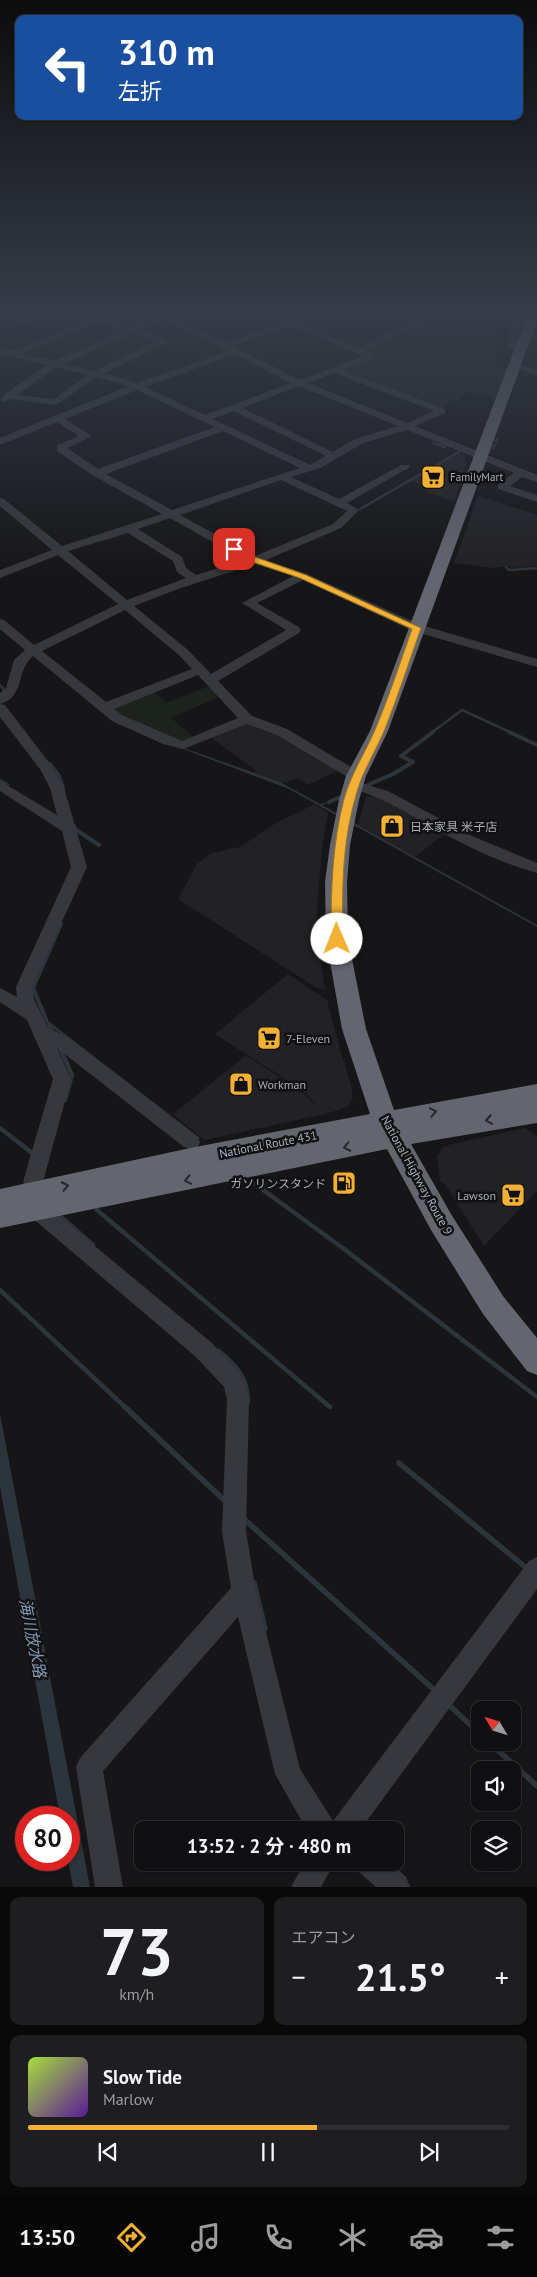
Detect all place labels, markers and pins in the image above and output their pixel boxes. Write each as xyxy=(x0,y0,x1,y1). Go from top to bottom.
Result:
supermarket icon: FamilyMart xyxy=(420,464,446,490)
place label: FamilyMart xyxy=(450,470,504,484)
pin xyxy=(213,528,255,570)
shop icon: 日本家具 米子店 xyxy=(379,813,405,839)
place label: 日本家具 米子店 xyxy=(410,819,497,834)
supermarket icon: 7-Eleven xyxy=(256,1025,282,1051)
place label: 7-Eleven xyxy=(286,1031,330,1046)
shop icon: Workman xyxy=(228,1071,254,1097)
place label: Workman xyxy=(258,1077,306,1092)
fuel station icon: ガソリンスタンド xyxy=(331,1170,357,1196)
place label: ガソリンスタンド xyxy=(230,1176,326,1191)
supermarket icon: Lawson xyxy=(500,1182,526,1208)
place label: Lawson xyxy=(457,1188,496,1203)

